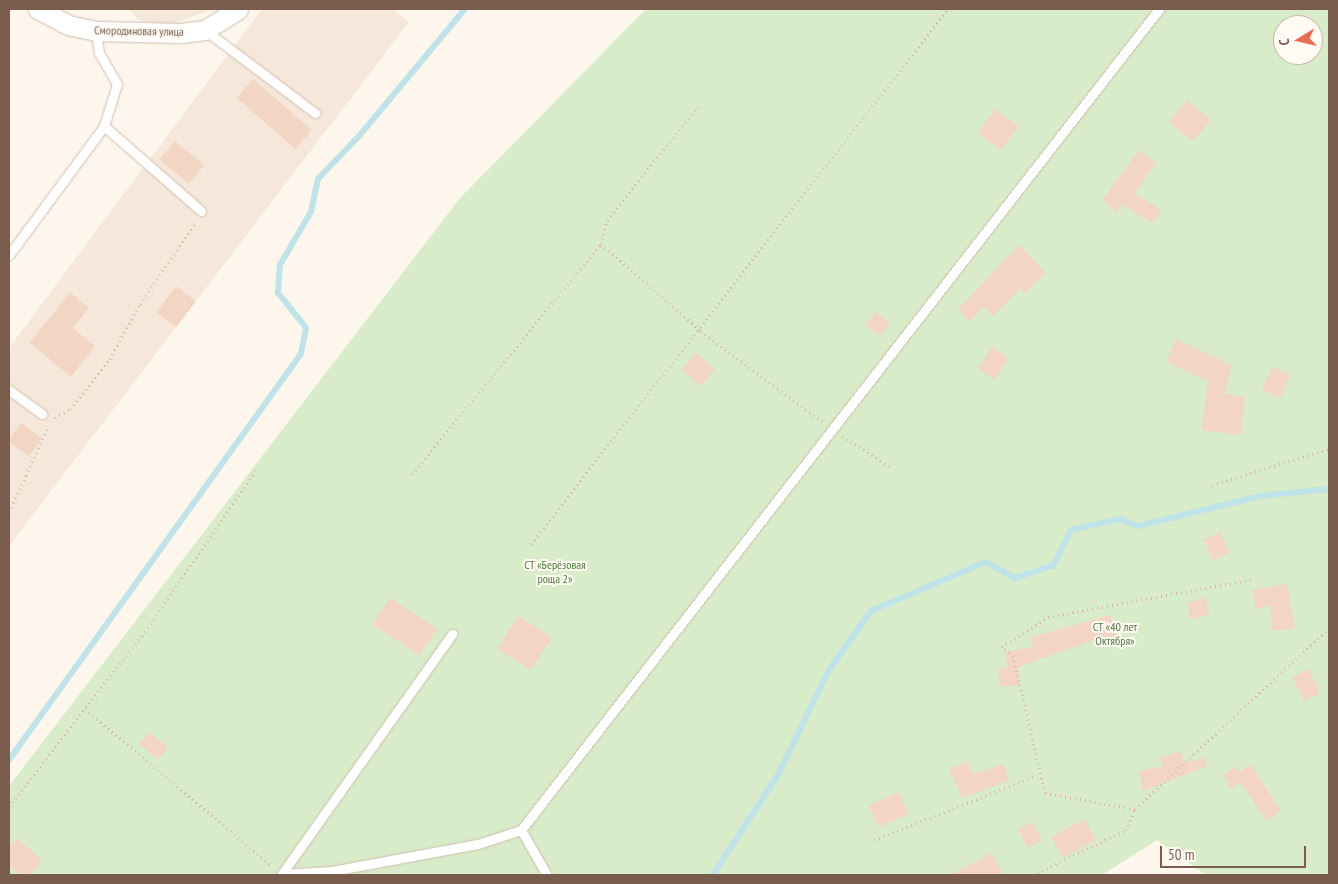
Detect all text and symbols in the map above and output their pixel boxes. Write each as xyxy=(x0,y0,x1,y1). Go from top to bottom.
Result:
north arrow xyxy=(1273,15,1323,65)
street label: Смородиновая улица xyxy=(94,23,184,39)
text: С xyxy=(1275,38,1294,47)
park label: СТ «Берёзовая роща 2» xyxy=(524,558,586,586)
park label: СТ «40 лет Октября» xyxy=(1093,620,1137,648)
scale bar xyxy=(1163,836,1309,868)
text: 50 m xyxy=(1168,845,1194,864)

